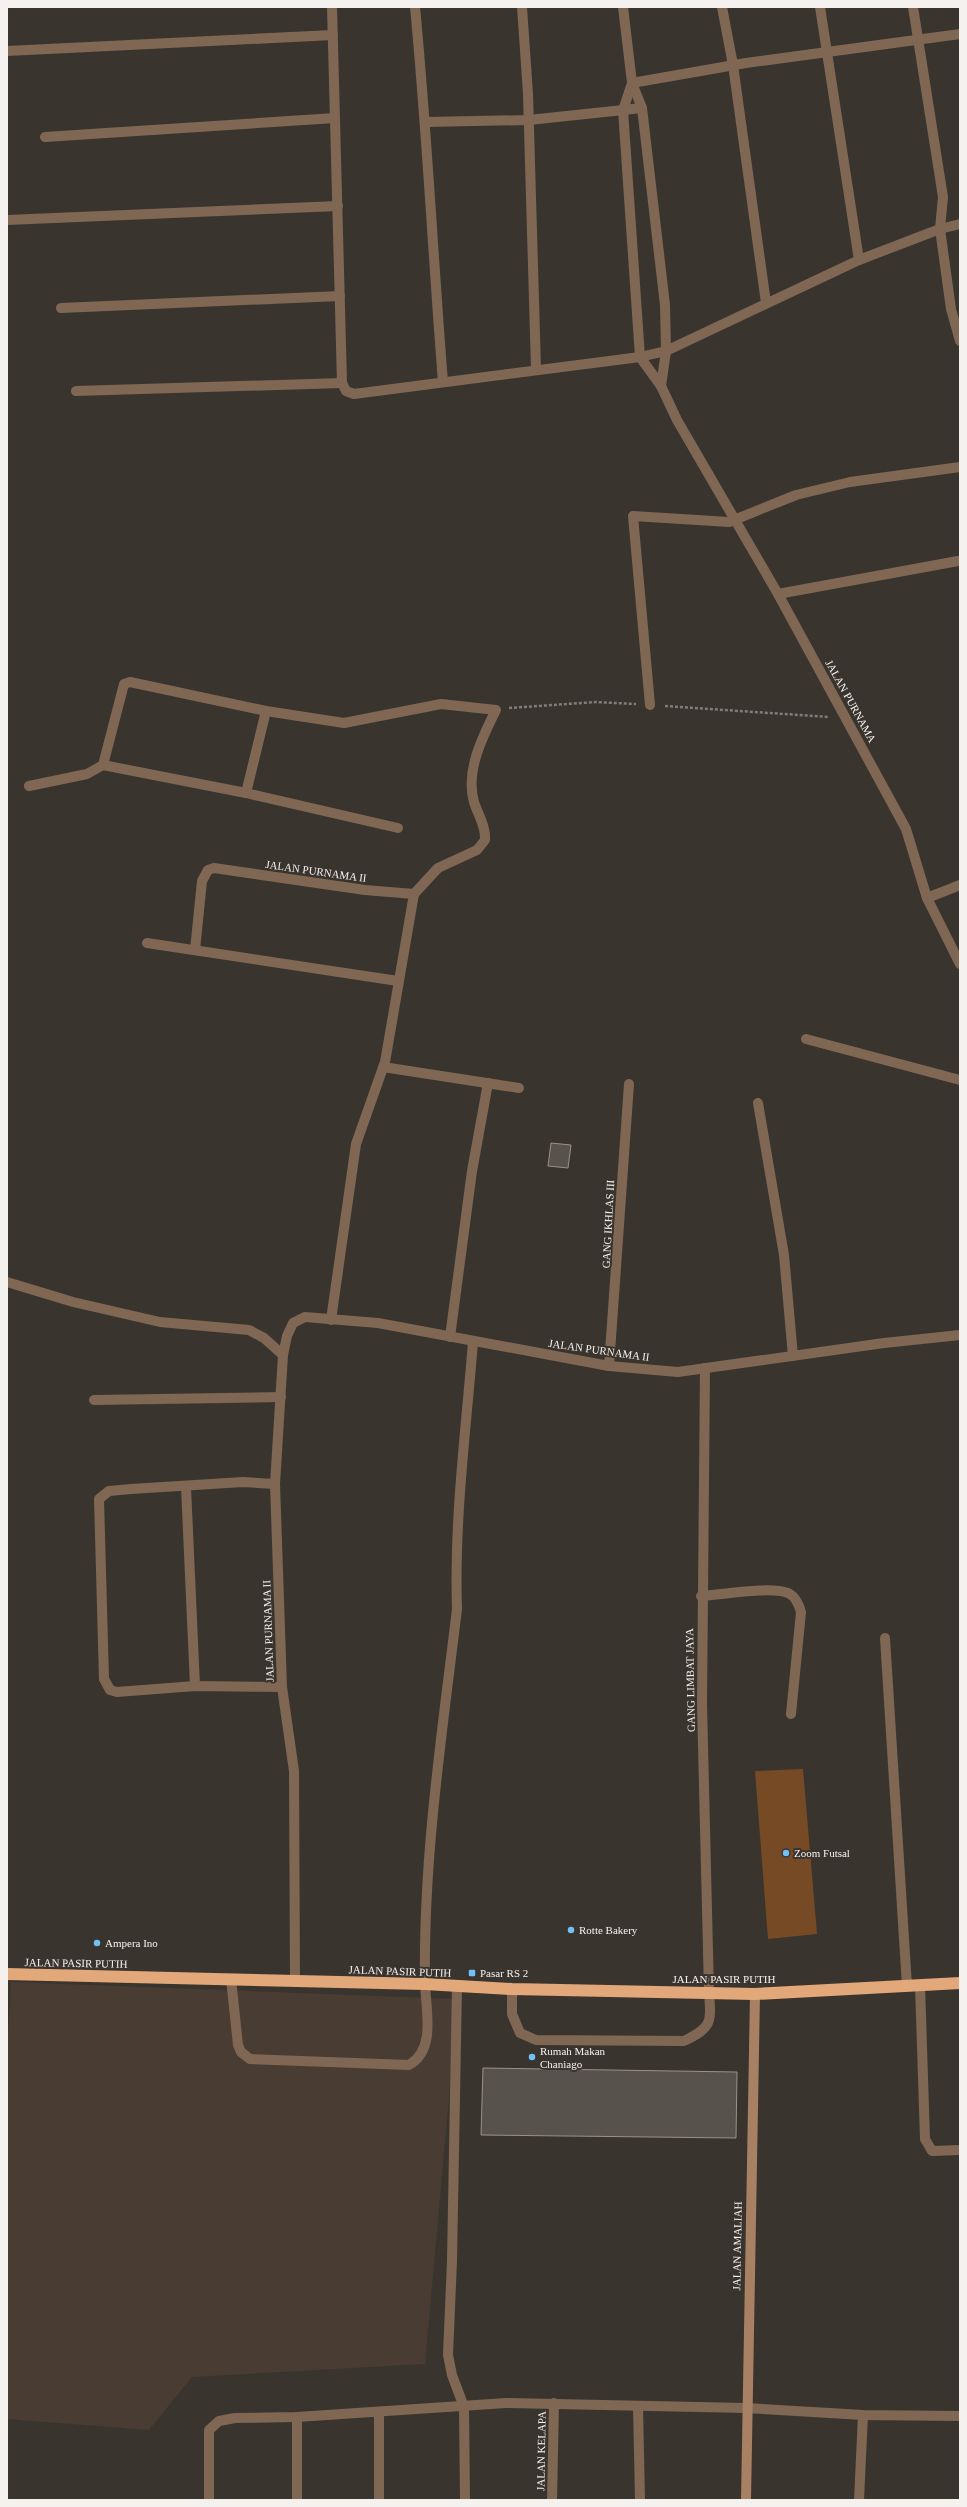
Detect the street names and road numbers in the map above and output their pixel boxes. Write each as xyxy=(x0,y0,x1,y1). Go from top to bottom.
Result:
street label: JALAN PURNAMA xyxy=(823,658,879,744)
street label: JALAN PURNAMA II xyxy=(265,858,368,884)
street label: GANG IKHLAS III xyxy=(600,1179,616,1269)
street label: JALAN PURNAMA II xyxy=(548,1337,651,1363)
street label: JALAN PURNAMA II xyxy=(260,1579,276,1682)
street label: GANG LIMBAT JAYA xyxy=(683,1628,697,1732)
street label: JALAN PASIR PUTIH xyxy=(24,1956,128,1970)
street label: JALAN PASIR PUTIH xyxy=(348,1963,452,1979)
street label: JALAN PASIR PUTIH xyxy=(673,1973,775,1985)
street label: JALAN AMALIAH xyxy=(730,2201,744,2291)
street label: JALAN KELAPA xyxy=(534,2411,548,2491)

